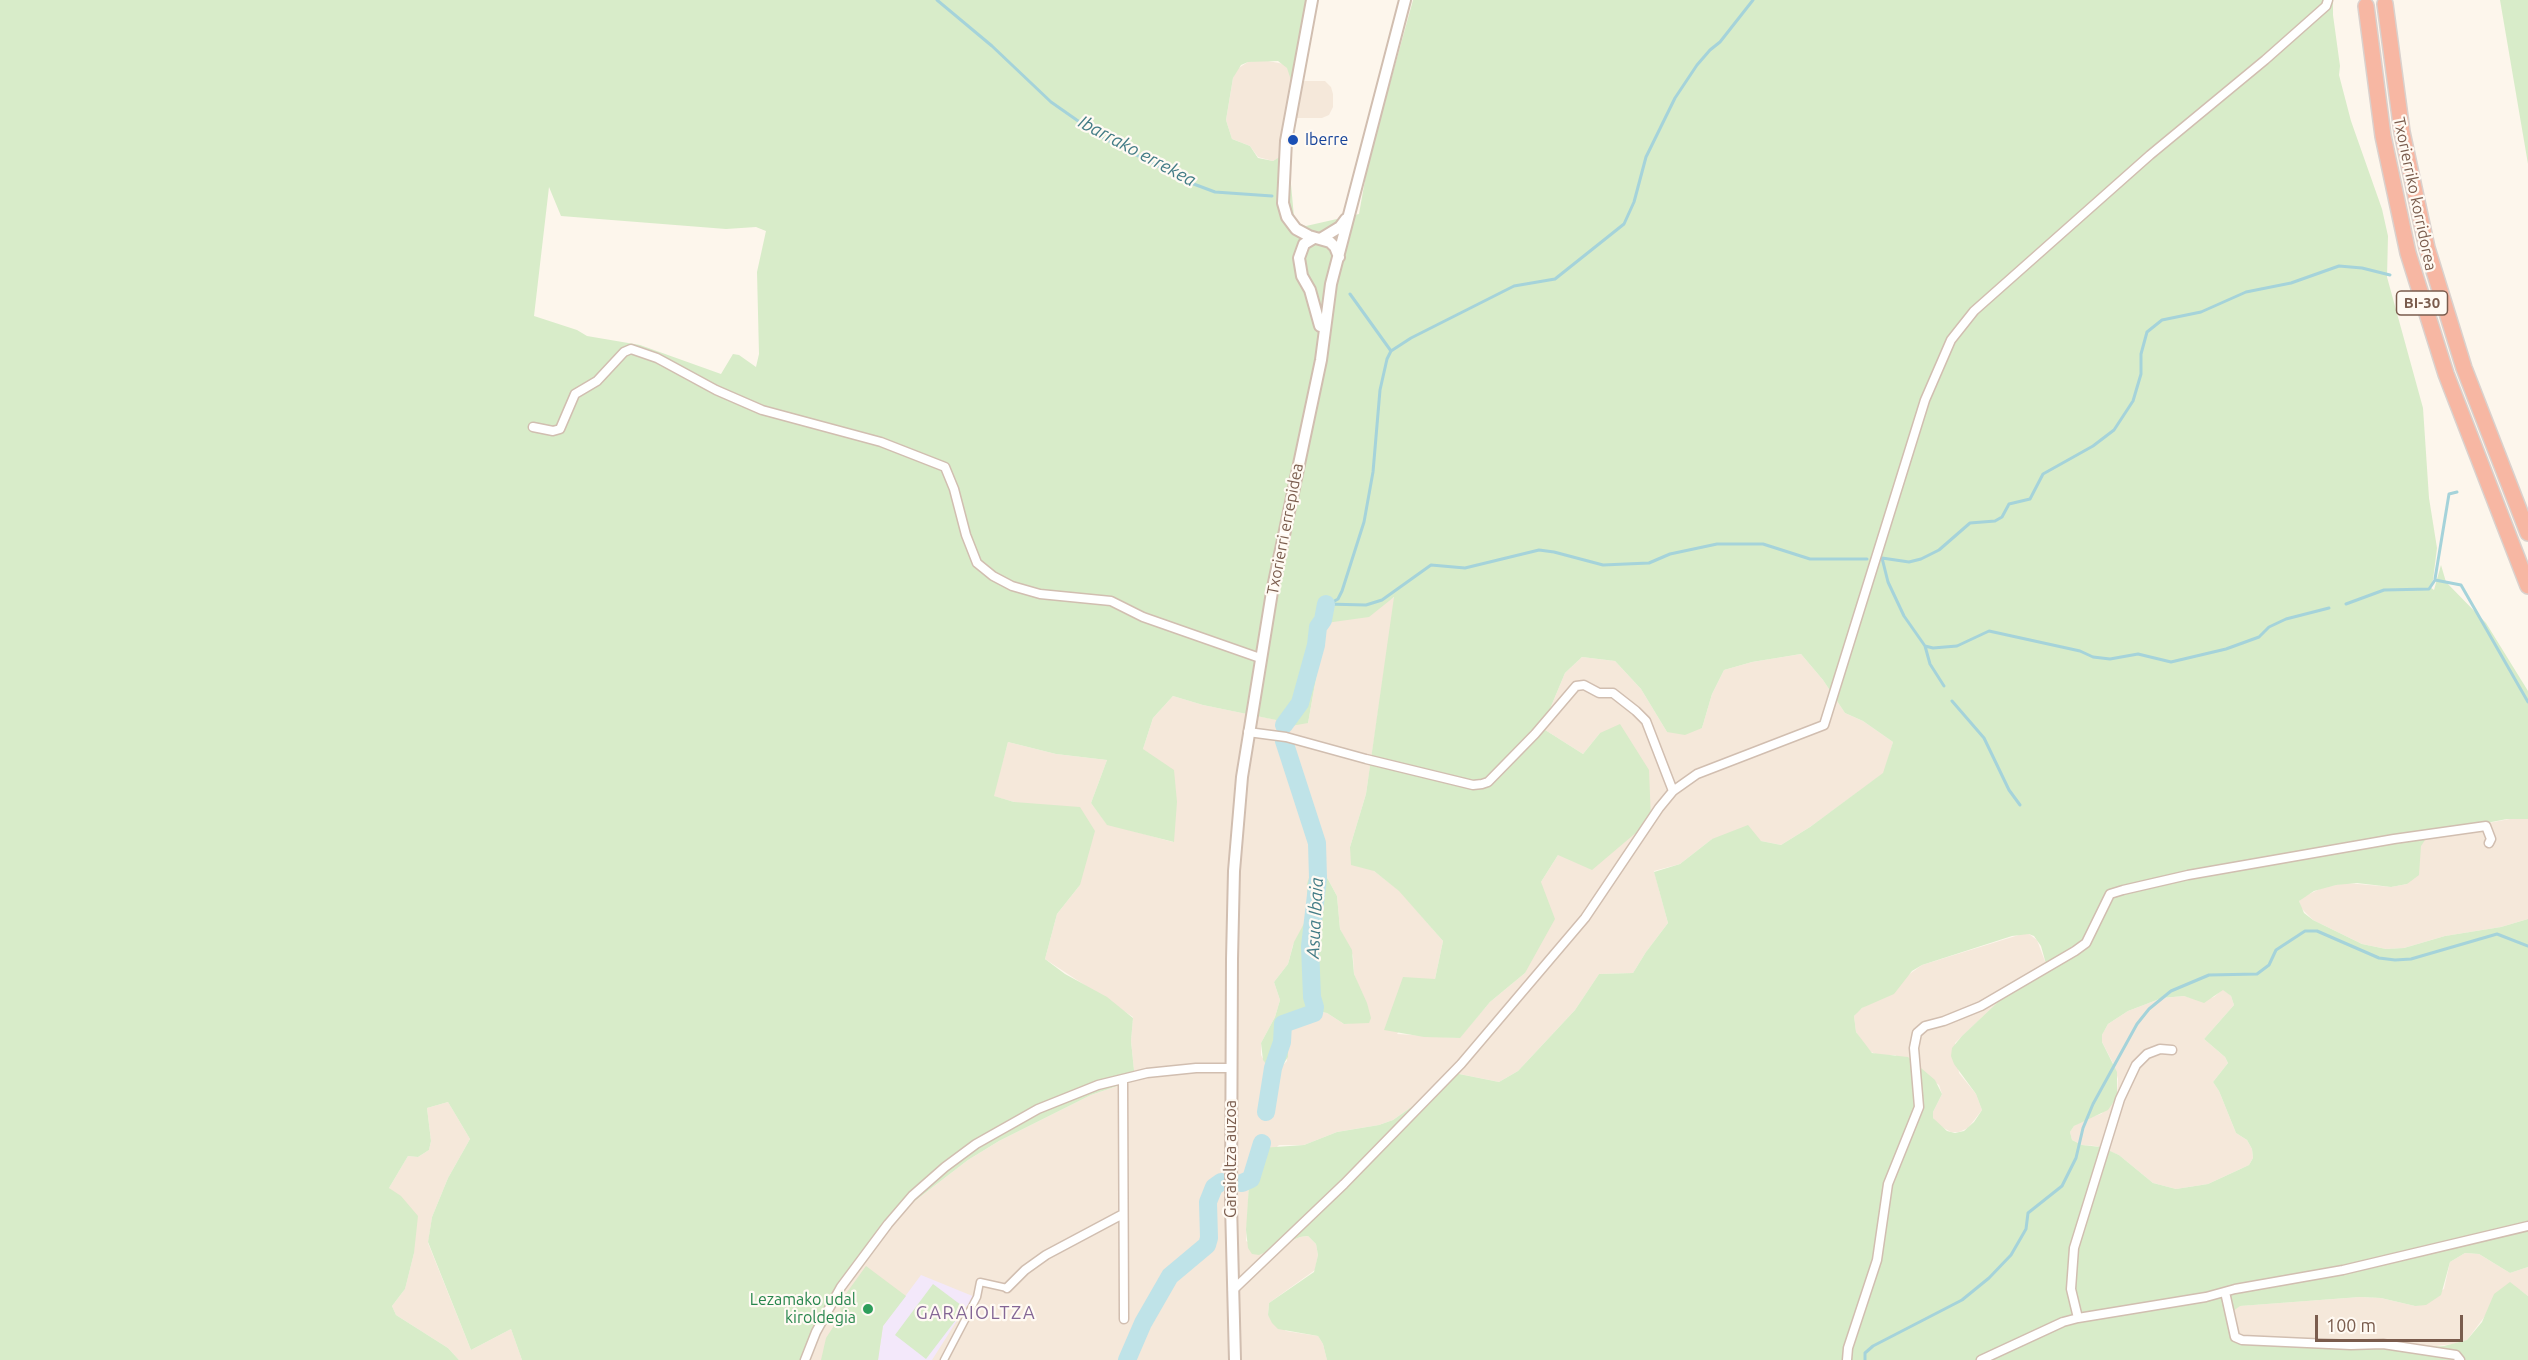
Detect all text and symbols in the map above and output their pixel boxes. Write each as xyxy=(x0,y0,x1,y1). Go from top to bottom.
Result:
water label: Ibarrako errekea xyxy=(1075,111,1199,191)
street label: Txorierriko korridorea xyxy=(2389,115,2441,273)
place label: Iberre xyxy=(1305,130,1348,150)
marker: Iberre xyxy=(1286,133,1300,147)
road number: BI-30 xyxy=(2396,291,2448,315)
street label: Txorierri errepidea xyxy=(1263,461,1307,597)
water label: Asua Ibaia xyxy=(1302,877,1328,959)
street label: Garaioltza auzoa xyxy=(1221,1100,1241,1218)
place label: Lezamako udal kiroldegia xyxy=(750,1290,856,1328)
marker: Lezamako udal kiroldegia xyxy=(861,1302,875,1316)
district label: GARAIOLTZA xyxy=(916,1302,1036,1324)
scale bar xyxy=(2318,1303,2466,1341)
text: 100 m xyxy=(2326,1315,2376,1335)

